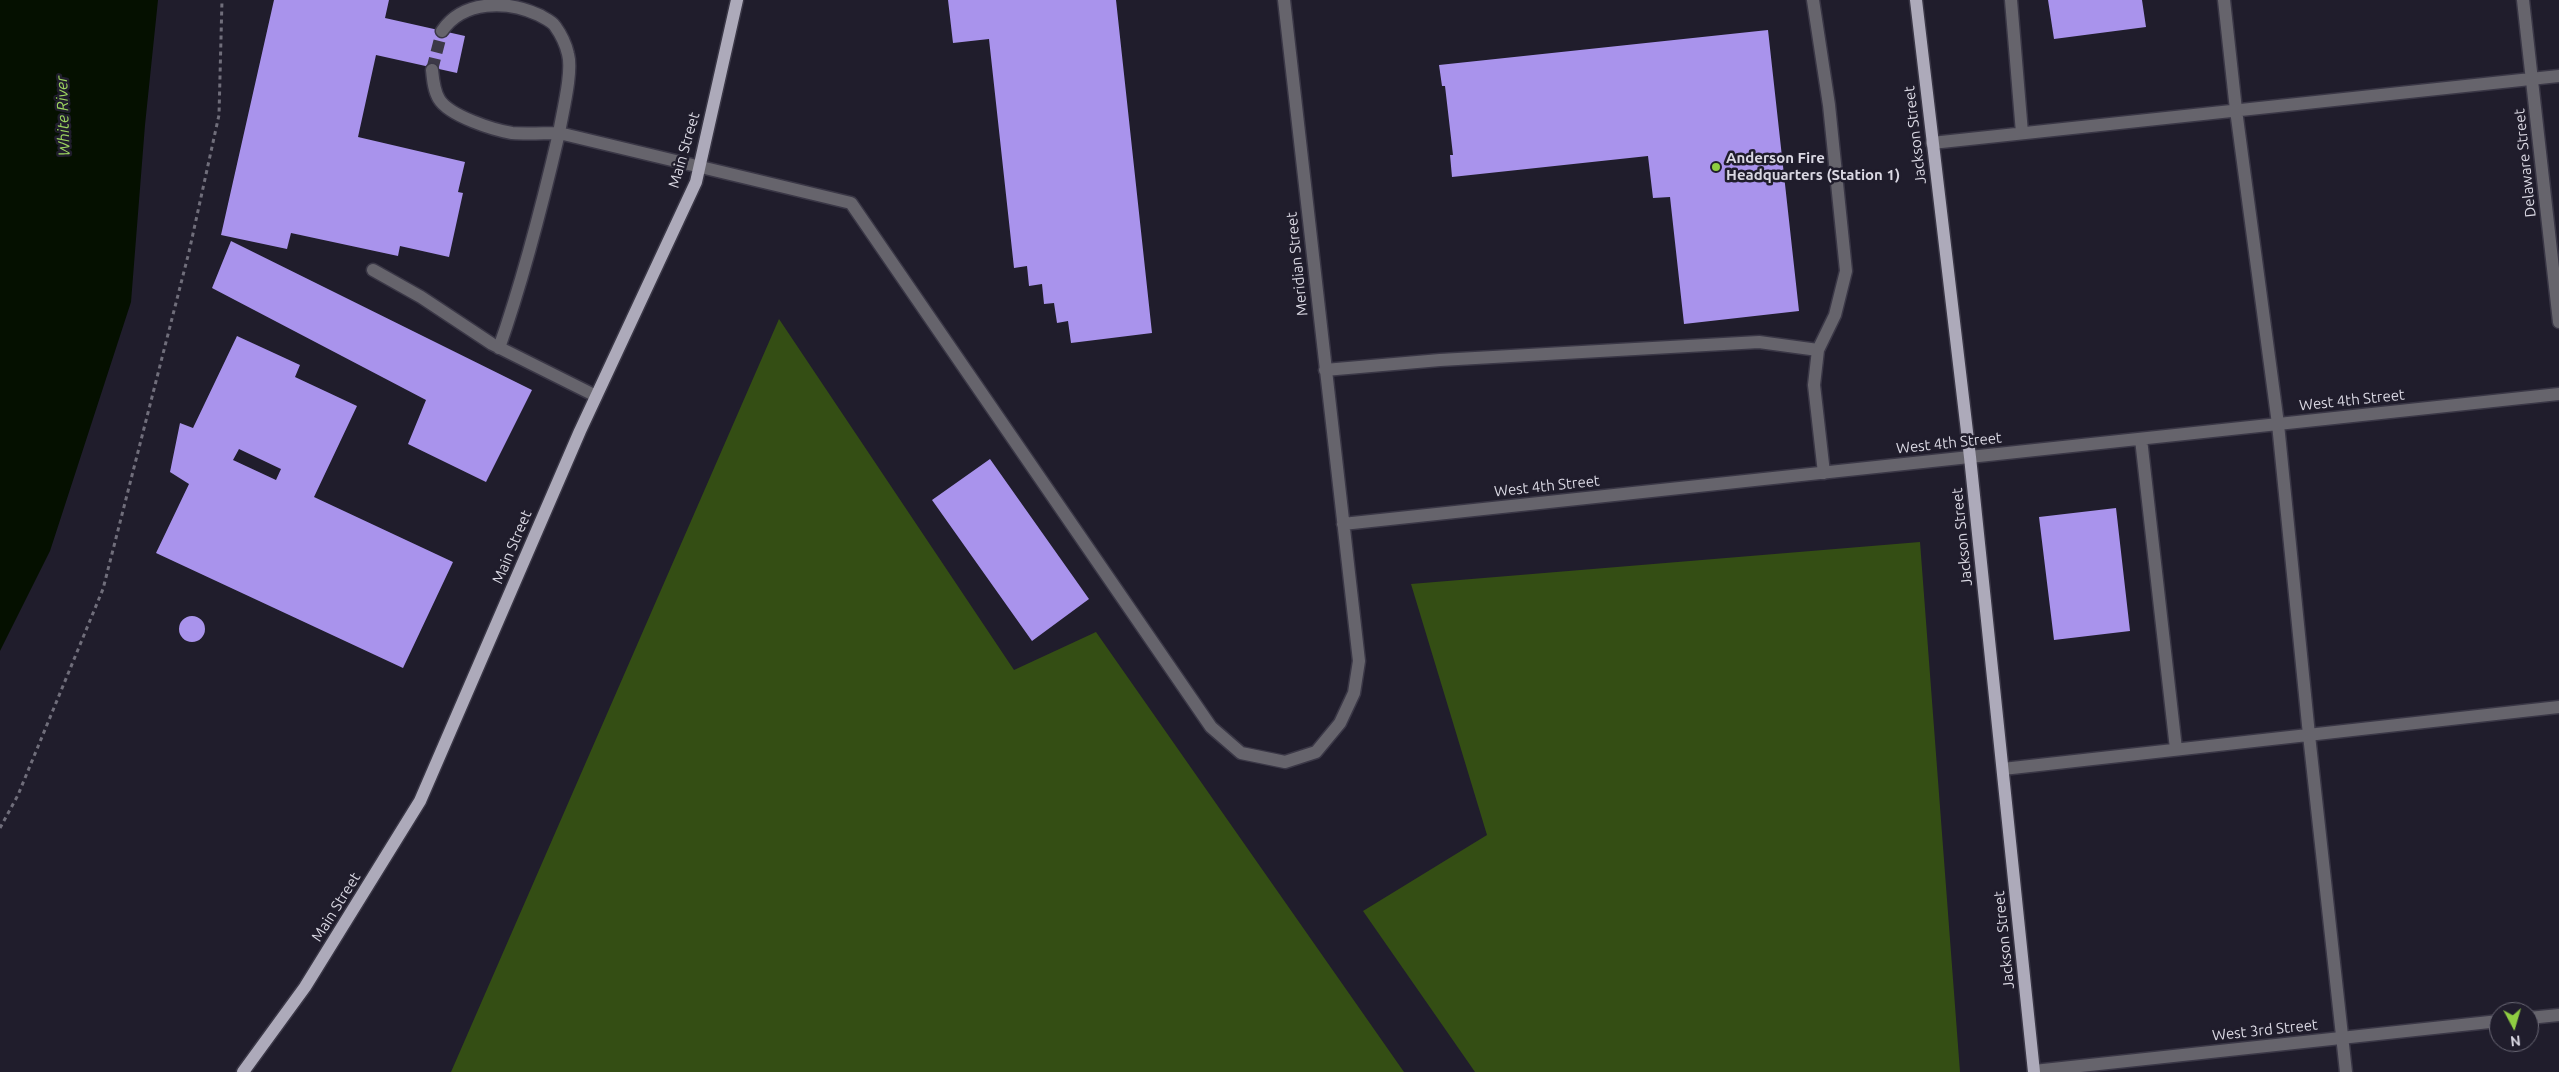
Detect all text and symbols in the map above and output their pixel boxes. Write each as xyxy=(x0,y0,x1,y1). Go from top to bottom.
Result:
water label: White River xyxy=(52,75,74,157)
street label: Jackson Street xyxy=(1900,85,1930,185)
street label: Delaware Street xyxy=(2510,108,2540,218)
street label: Main Street xyxy=(665,110,703,190)
place label: Anderson Fire Headquarters (Station 1) xyxy=(1726,149,1900,184)
marker: Anderson Fire Headquarters (Station 1) xyxy=(1710,161,1722,173)
street label: Meridian Street xyxy=(1283,211,1311,317)
street label: West 4th Street xyxy=(2298,386,2406,414)
street label: West 4th Street xyxy=(1895,429,2003,457)
street label: West 4th Street xyxy=(1493,472,1601,500)
street label: Jackson Street xyxy=(1948,487,1976,587)
street label: Main Street xyxy=(488,507,536,587)
street label: Main Street xyxy=(308,869,364,945)
street label: Jackson Street xyxy=(1990,890,2018,990)
north arrow xyxy=(2489,1002,2539,1052)
street label: West 3rd Street xyxy=(2211,1016,2319,1044)
text: N xyxy=(2509,1032,2522,1049)

